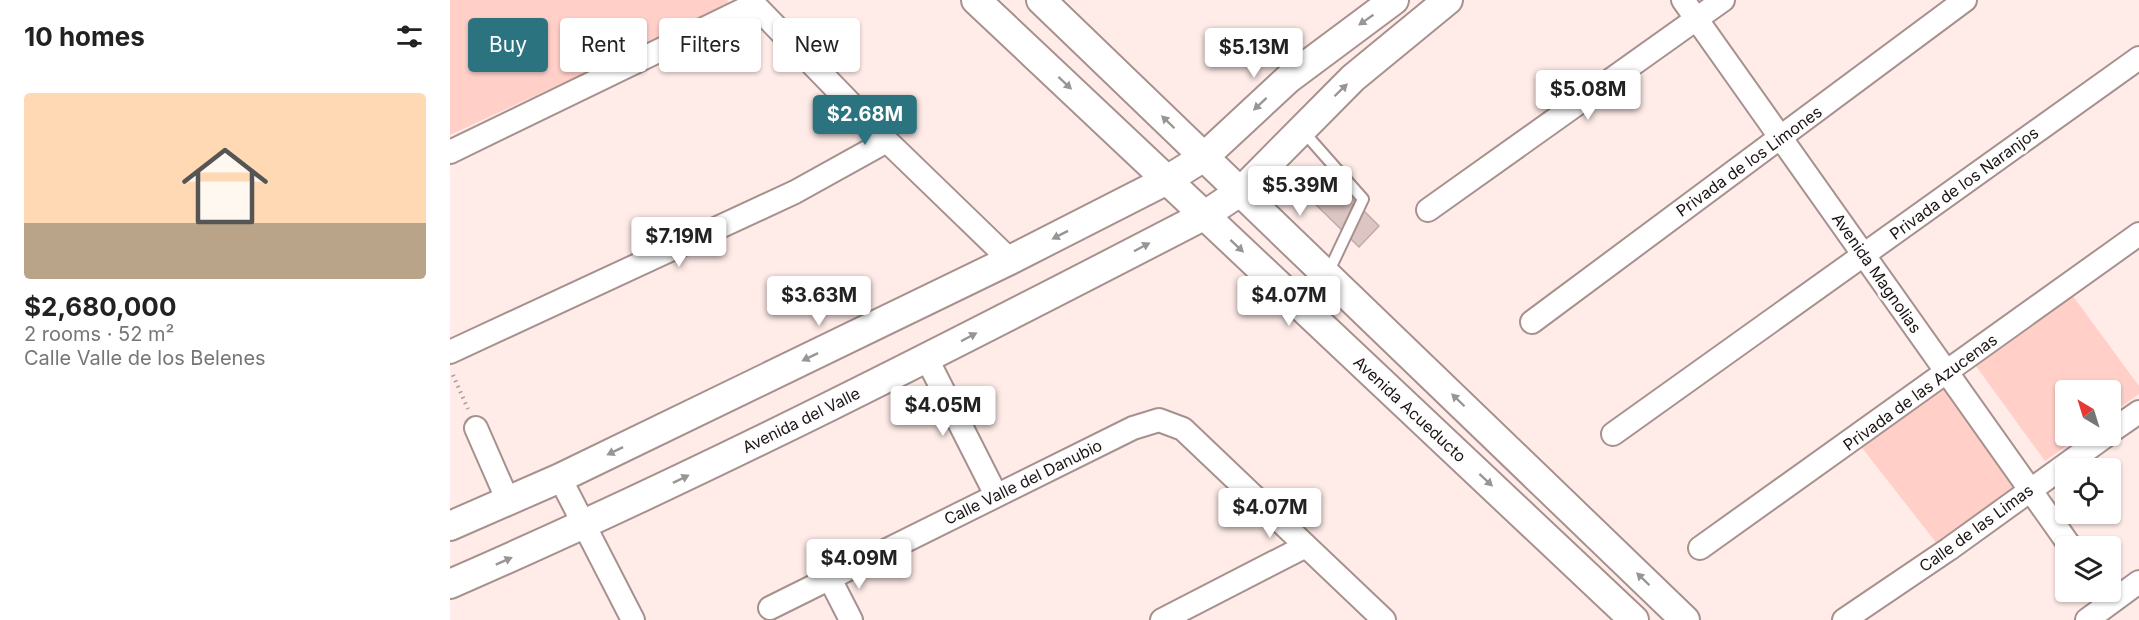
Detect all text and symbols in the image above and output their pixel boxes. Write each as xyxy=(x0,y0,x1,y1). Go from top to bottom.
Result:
one-way arrow xyxy=(1358,14,1374,26)
chip: Buy xyxy=(468,18,548,72)
chip: Rent xyxy=(560,18,647,72)
chip: Filters xyxy=(659,18,761,72)
chip: New xyxy=(773,18,860,72)
icon: filters xyxy=(393,20,426,53)
text: 10 homes xyxy=(24,21,145,52)
pin: $5.13M xyxy=(1205,28,1303,79)
text: $5.13M xyxy=(1219,35,1289,59)
pin: $5.08M xyxy=(1539,70,1637,121)
one-way arrow xyxy=(1057,76,1071,90)
text: $5.08M xyxy=(1550,77,1626,101)
one-way arrow xyxy=(1333,83,1347,97)
pin: $2.68M xyxy=(816,95,914,146)
one-way arrow xyxy=(1253,97,1267,111)
street label: Privada de los Limones xyxy=(1672,101,1826,221)
text: $2.68M xyxy=(827,102,903,126)
one-way arrow xyxy=(1161,116,1176,129)
street label: Privada de los Naranjos xyxy=(1886,122,2042,244)
icon: home xyxy=(171,132,279,240)
pin: $5.39M xyxy=(1251,166,1349,217)
text: $5.39M xyxy=(1262,173,1338,197)
street label: Avenida Magnolias xyxy=(1828,209,1926,337)
pin: $7.19M xyxy=(630,217,728,268)
text: $7.19M xyxy=(645,224,713,248)
one-way arrow xyxy=(1052,230,1069,239)
one-way arrow xyxy=(1230,238,1244,252)
one-way arrow xyxy=(1133,242,1150,252)
pin: $3.63M xyxy=(770,276,868,327)
pin: $4.07M xyxy=(1240,276,1338,327)
text: $3.63M xyxy=(781,283,857,307)
text: $4.07M xyxy=(1251,283,1327,307)
text: $2,680,000 xyxy=(24,291,176,322)
text: 2 rooms · 52 m² xyxy=(24,322,174,346)
street label: Privada de las Azucenas xyxy=(1839,329,2001,455)
one-way arrow xyxy=(960,333,977,342)
text: Calle Valle de los Belenes xyxy=(24,346,266,370)
street label: Avenida Acueducto xyxy=(1350,352,1470,466)
one-way arrow xyxy=(801,353,818,362)
north arrow xyxy=(2055,380,2121,446)
map controls xyxy=(2055,380,2121,602)
street label: Avenida del Valle xyxy=(739,383,863,457)
pin: $4.05M xyxy=(894,386,992,437)
text: $4.05M xyxy=(905,393,981,417)
one-way arrow xyxy=(1451,394,1465,408)
street label: Calle Valle del Danubio xyxy=(941,435,1105,529)
one-way arrow xyxy=(607,447,624,456)
button: locate xyxy=(2055,458,2121,524)
one-way arrow xyxy=(1479,473,1493,487)
one-way arrow xyxy=(672,474,689,483)
street label: Calle de las Limas xyxy=(1915,480,2037,576)
pin: $4.07M xyxy=(1221,488,1319,539)
text: $4.07M xyxy=(1232,495,1308,519)
button: layers xyxy=(2055,536,2121,602)
pin: $4.09M xyxy=(810,539,908,590)
text: $4.09M xyxy=(820,546,898,570)
one-way arrow xyxy=(495,556,512,565)
one-way arrow xyxy=(1637,573,1651,587)

